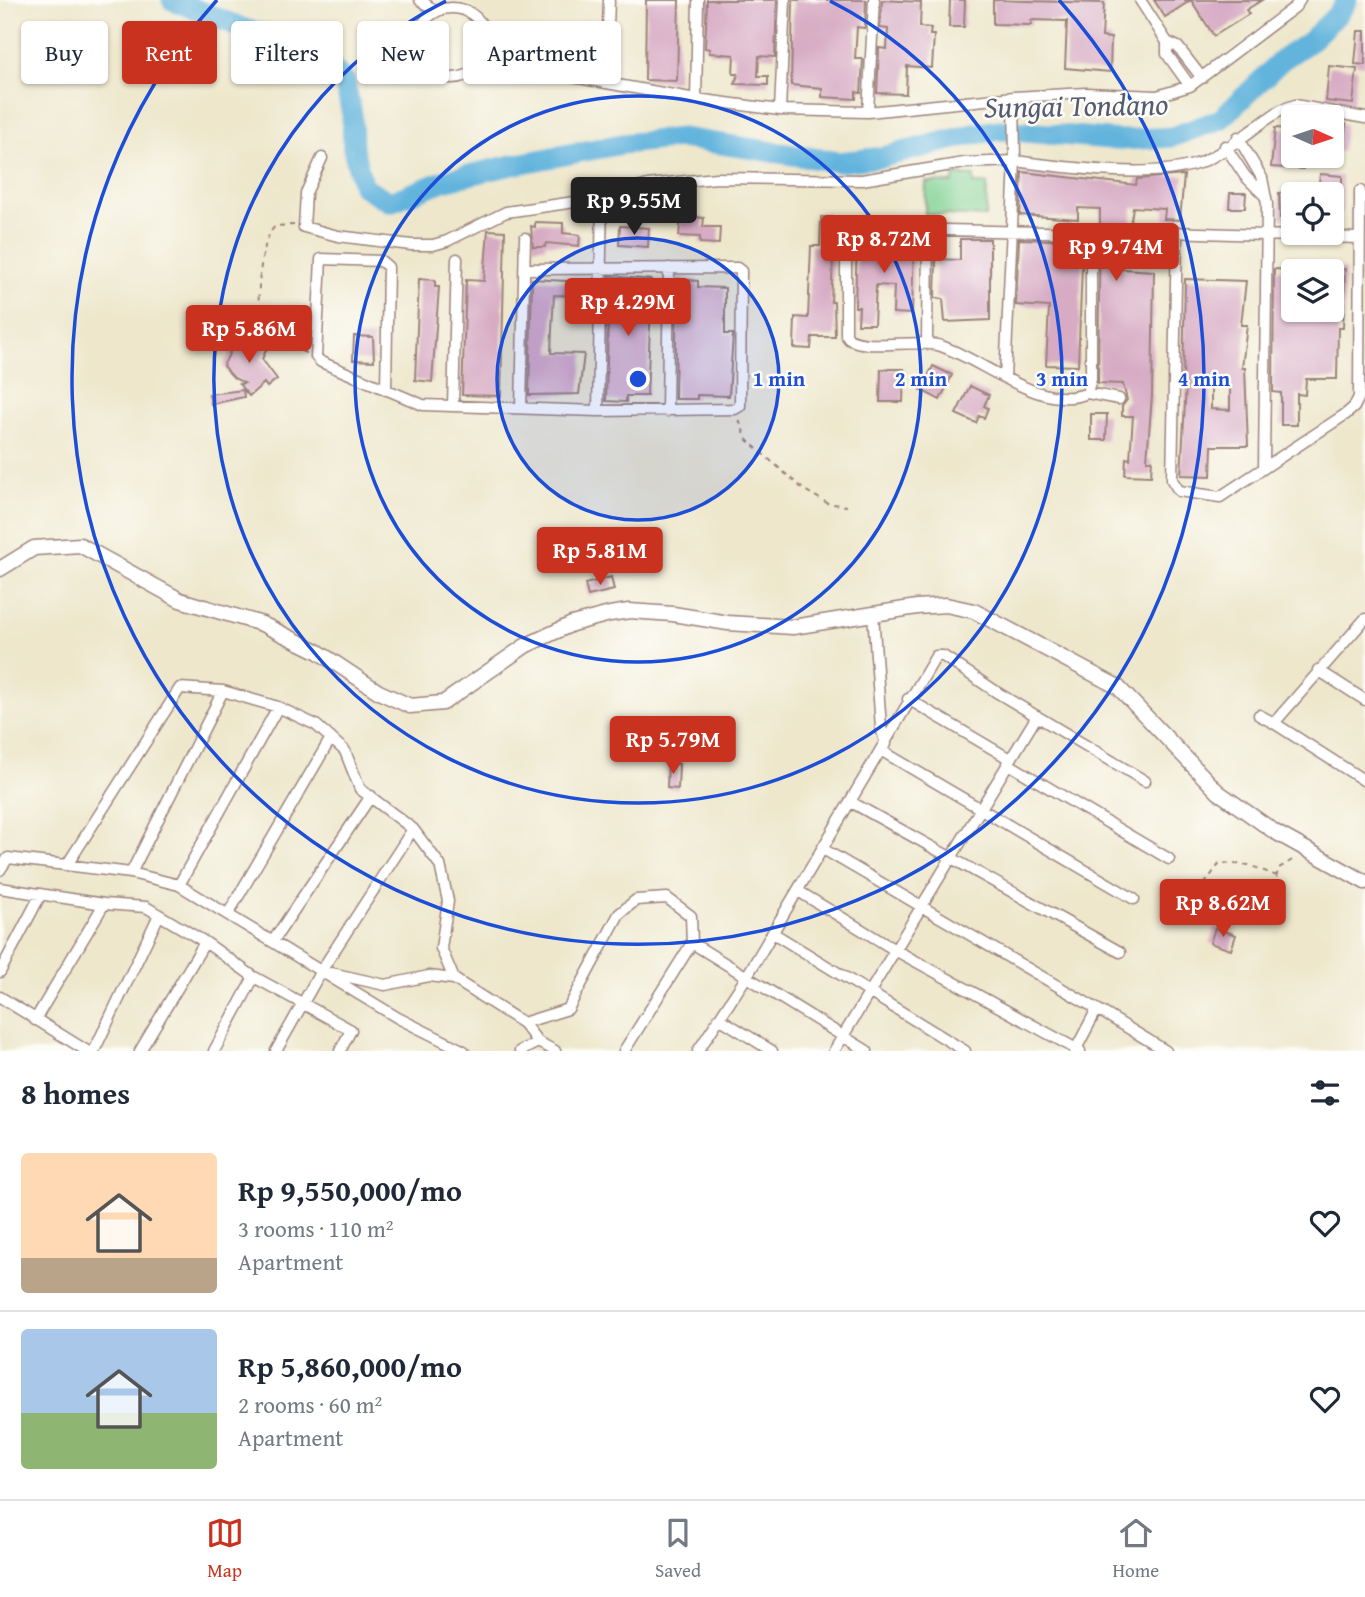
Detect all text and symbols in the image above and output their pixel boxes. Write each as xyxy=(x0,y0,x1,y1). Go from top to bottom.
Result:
chip: Buy xyxy=(21,21,108,84)
chip: Rent xyxy=(122,21,217,84)
chip: Filters xyxy=(231,21,343,84)
chip: New xyxy=(357,21,449,84)
chip: Apartment xyxy=(463,21,621,84)
water label: Sungai Tondano xyxy=(984,81,1169,129)
north arrow xyxy=(1281,105,1344,168)
map controls xyxy=(1281,105,1344,322)
pin: Rp 9.55M xyxy=(562,177,706,237)
button: locate xyxy=(1281,182,1344,245)
text: Rp 9.55M xyxy=(587,183,681,216)
pin: Rp 8.72M xyxy=(812,216,956,275)
text: Rp 8.72M xyxy=(837,221,931,254)
pin: Rp 9.74M xyxy=(1044,224,1188,283)
text: Rp 9.74M xyxy=(1069,229,1163,262)
button: layers xyxy=(1281,259,1344,322)
pin: Rp 4.29M xyxy=(556,278,700,338)
text: Rp 4.29M xyxy=(581,284,675,317)
pin: Rp 5.86M xyxy=(177,306,321,365)
text: Rp 5.86M xyxy=(202,311,296,344)
text: 1 min xyxy=(753,363,806,394)
text: 2 min xyxy=(895,363,948,394)
text: 3 min xyxy=(1036,363,1089,394)
text: 4 min xyxy=(1178,363,1231,394)
centre of rings xyxy=(626,367,650,391)
pin: Rp 5.81M xyxy=(528,528,672,587)
text: Rp 5.81M xyxy=(553,533,647,566)
pin: Rp 5.79M xyxy=(601,716,745,776)
text: Rp 5.79M xyxy=(626,722,720,755)
pin: Rp 8.62M xyxy=(1151,880,1295,939)
text: Rp 8.62M xyxy=(1176,885,1270,918)
text: 8 homes xyxy=(21,1071,130,1115)
icon: filters xyxy=(1306,1074,1344,1112)
text: Rp 9,550,000/mo xyxy=(238,1168,462,1212)
icon: home xyxy=(77,1181,161,1265)
icon: heart xyxy=(1306,1204,1344,1242)
text: 3 rooms · 110 m² xyxy=(238,1212,393,1245)
text: Apartment xyxy=(238,1245,343,1278)
text: Rp 5,860,000/mo xyxy=(238,1344,462,1388)
icon: home xyxy=(77,1357,161,1441)
icon: heart xyxy=(1306,1380,1344,1418)
text: 2 rooms · 60 m² xyxy=(238,1388,382,1421)
text: Apartment xyxy=(238,1421,343,1454)
tab: Map xyxy=(206,1514,244,1584)
tab: Saved xyxy=(655,1514,701,1584)
tab: Home xyxy=(1113,1514,1159,1584)

